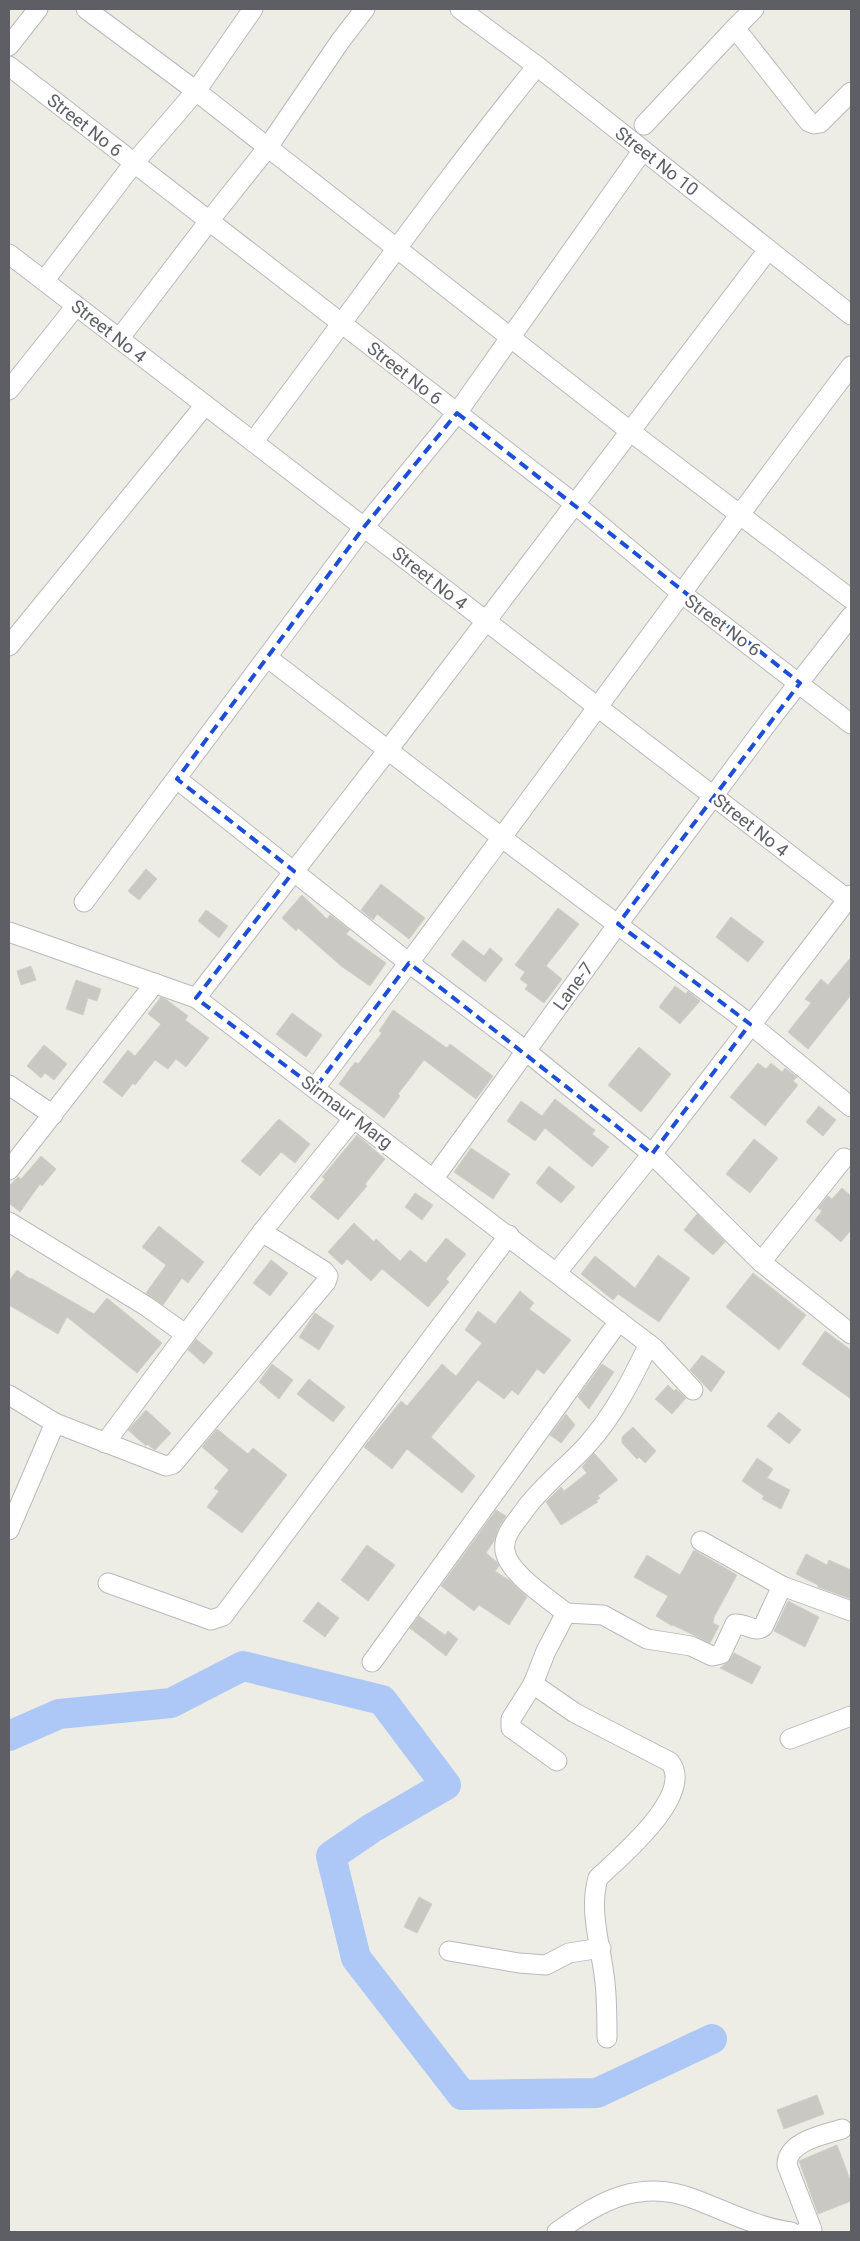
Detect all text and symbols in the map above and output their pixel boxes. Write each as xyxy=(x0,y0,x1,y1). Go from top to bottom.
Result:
street label: Street No 6 xyxy=(43,89,127,161)
street label: Street No 10 xyxy=(611,122,703,200)
street label: Street No 4 xyxy=(67,295,151,367)
street label: Street No 6 xyxy=(363,337,447,409)
street label: Street No 4 xyxy=(388,542,472,614)
street label: Street No 6 xyxy=(681,590,765,660)
street label: Street No 4 xyxy=(709,789,793,861)
street label: Lane-7 xyxy=(549,958,597,1014)
street label: Sirmaur Marg xyxy=(297,1071,397,1153)

